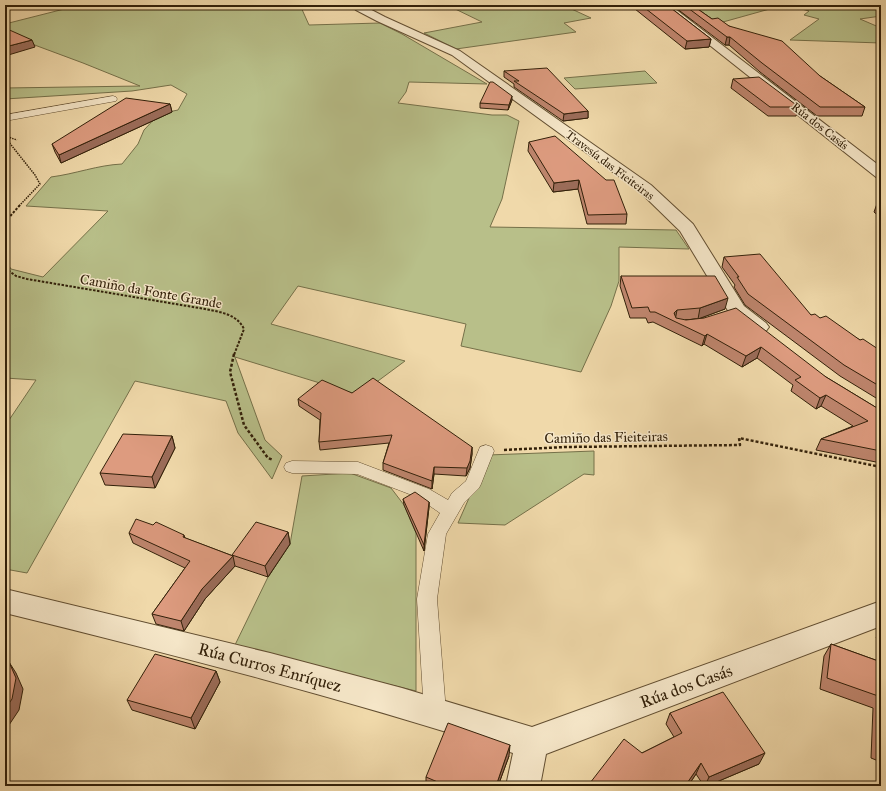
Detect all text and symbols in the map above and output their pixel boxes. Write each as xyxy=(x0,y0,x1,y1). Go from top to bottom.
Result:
street label: Rúa dos Casás xyxy=(789,99,851,153)
street label: Travesía das Fieiteiras xyxy=(563,127,657,203)
street label: Camiño da Fonte Grande xyxy=(79,271,223,312)
street label: Camiño das Fieiteiras xyxy=(544,428,668,447)
street label: Rúa Curros Enríquez xyxy=(196,638,344,697)
street label: Rúa dos Casás xyxy=(637,660,735,713)

